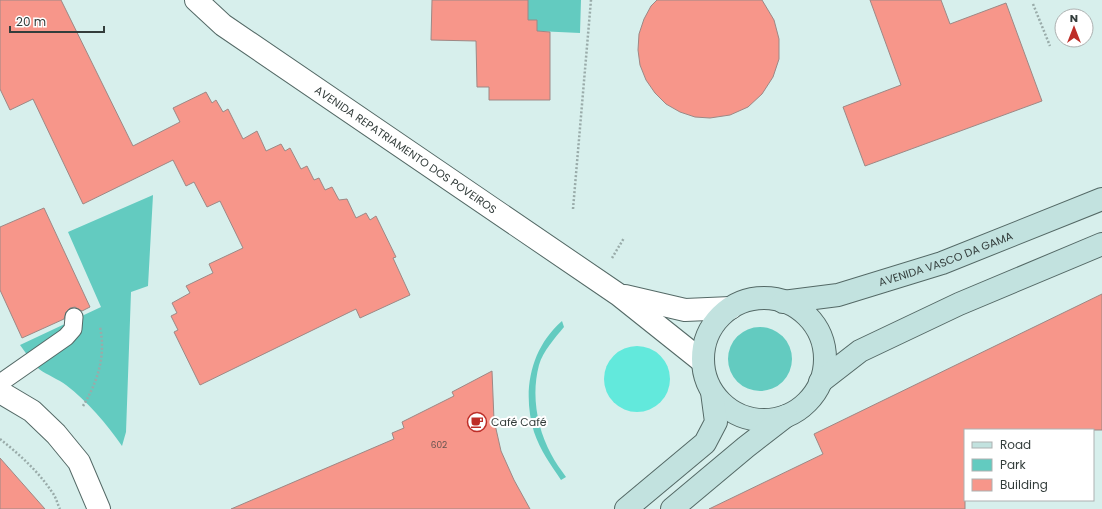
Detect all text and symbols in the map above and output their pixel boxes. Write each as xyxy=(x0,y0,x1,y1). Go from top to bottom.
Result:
scale bar xyxy=(10,8,104,34)
north arrow xyxy=(1054,8,1094,48)
text: N xyxy=(1070,10,1078,26)
text: 20 m xyxy=(16,13,46,30)
street label: AVENIDA REPATRIAMENTO DOS POVEIROS xyxy=(312,82,500,217)
street label: AVENIDA VASCO DA GAMA xyxy=(877,227,1016,290)
cafe icon: Café Café xyxy=(466,411,488,433)
place label: Café Café xyxy=(491,414,547,430)
legend xyxy=(964,429,1094,501)
text: Road xyxy=(1000,436,1031,453)
house number: 602 xyxy=(431,439,447,451)
text: Park xyxy=(1000,456,1027,473)
text: Building xyxy=(1000,476,1048,493)

